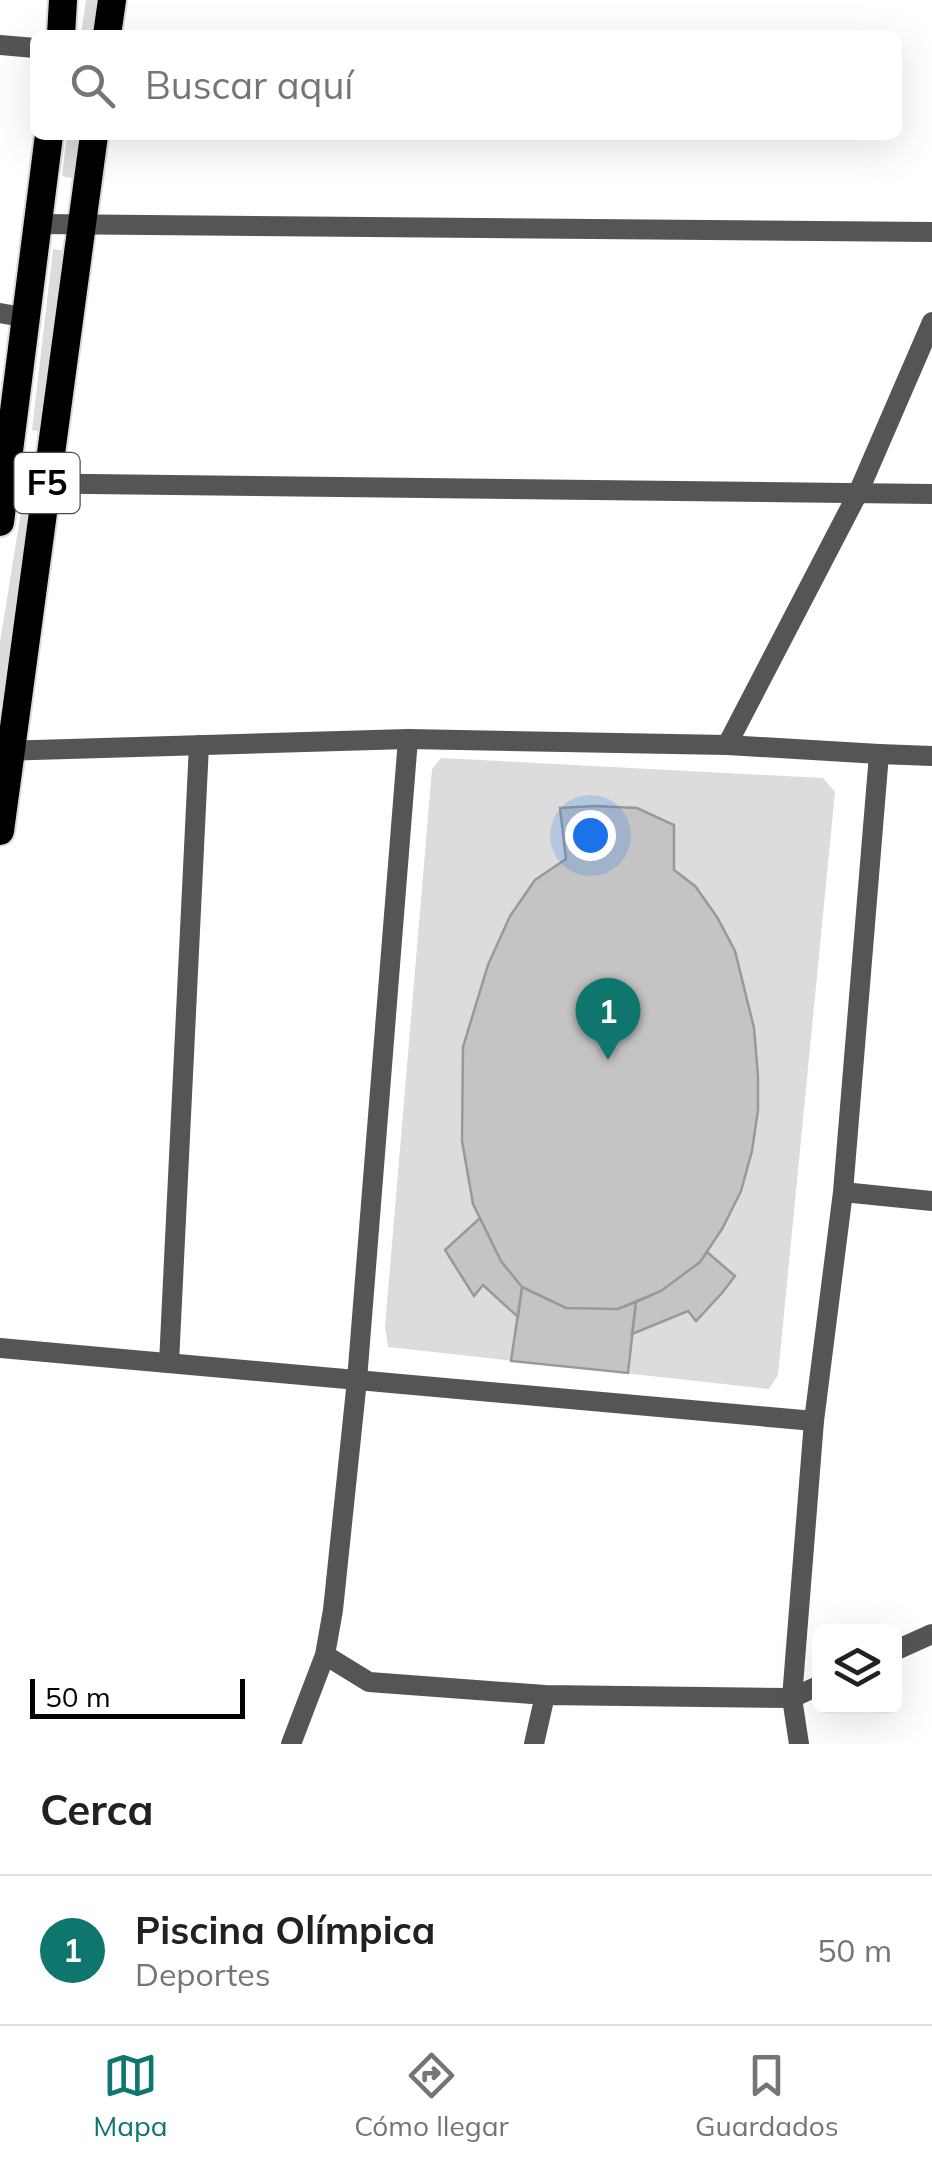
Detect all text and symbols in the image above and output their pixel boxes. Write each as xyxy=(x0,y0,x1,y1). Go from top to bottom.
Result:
search box xyxy=(30,30,902,140)
icon: search xyxy=(65,58,120,113)
text: Buscar aquí xyxy=(145,61,353,109)
road number: F5 xyxy=(15,453,80,513)
your location xyxy=(565,810,616,861)
pin: 1 xyxy=(576,978,640,1060)
map controls xyxy=(812,1624,902,1714)
button: layers xyxy=(812,1624,902,1714)
scale bar xyxy=(30,1674,245,1718)
text: 50 m xyxy=(45,1679,111,1714)
text: Cerca xyxy=(40,1783,154,1836)
text: Piscina Olímpica xyxy=(135,1906,435,1954)
text: 1 xyxy=(63,1930,82,1970)
text: 50 m xyxy=(817,1930,892,1970)
text: Deportes xyxy=(135,1954,271,1994)
tab: Mapa xyxy=(93,2048,168,2143)
tab: Cómo llegar xyxy=(354,2048,509,2143)
tab: Guardados xyxy=(695,2048,839,2143)

